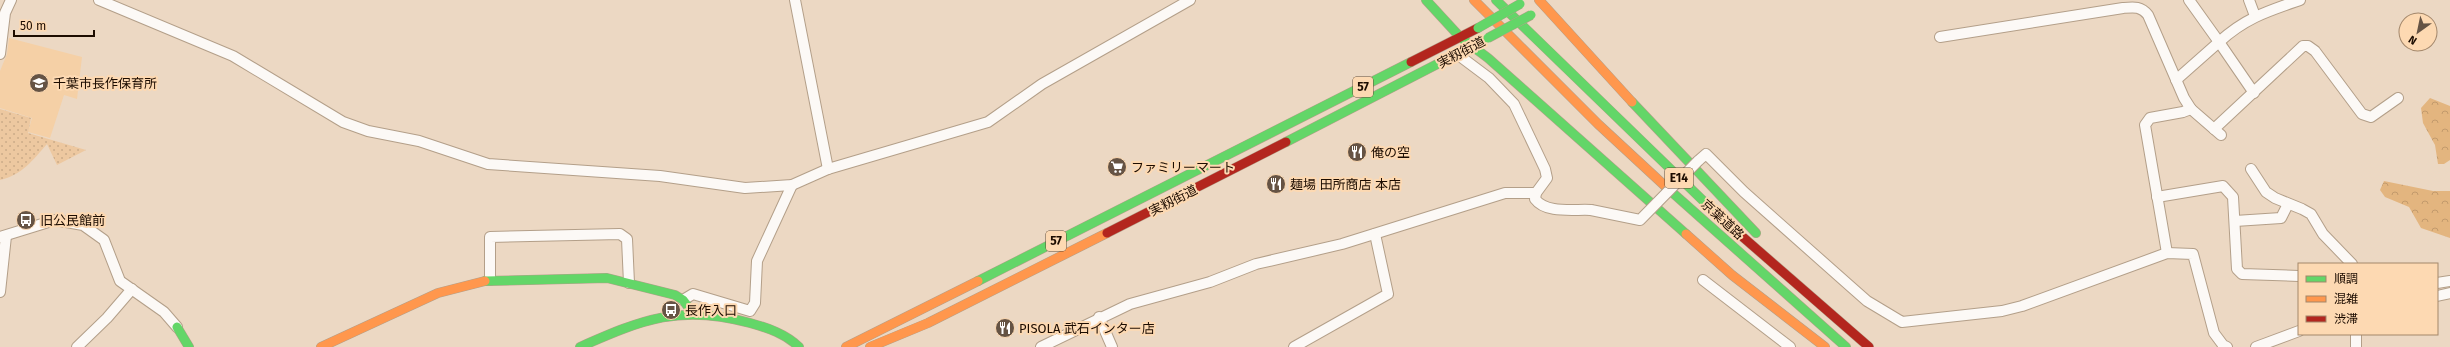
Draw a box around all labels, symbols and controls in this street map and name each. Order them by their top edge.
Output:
scale bar [14,12,94,38]
north arrow [2398,12,2438,52]
text: 50 m [20,19,46,33]
text: N [2406,33,2419,47]
street label: 実籾街道 [1435,34,1488,71]
school or university icon: 千葉市長作保育所 [28,72,50,94]
place label: 千葉市長作保育所 [53,76,157,91]
road number: 57 [1353,77,1373,97]
restaurant icon: 俺の空 [1346,141,1368,163]
place label: 俺の空 [1371,145,1410,160]
supermarket icon: ファミリーマート [1106,156,1128,178]
place label: ファミリーマート [1131,160,1235,175]
road number: E14 [1665,168,1693,188]
restaurant icon: 麺場 田所商店 本店 [1265,173,1287,195]
place label: 麺場 田所商店 本店 [1290,177,1401,192]
street label: 実籾街道 [1147,182,1200,219]
street label: 京葉道路 [1698,196,1747,242]
bus stop icon: 旧公民館前 [15,209,37,231]
place label: 旧公民館前 [40,213,105,228]
road number: 57 [1046,231,1066,251]
legend [2298,263,2438,335]
text: 順調 [2334,272,2358,286]
text: 混雑 [2334,292,2358,306]
bus stop icon: 長作入口 [660,299,682,321]
place label: 長作入口 [685,303,737,318]
text: 渋滞 [2334,312,2358,326]
restaurant icon: PISOLA 武石インター店 [994,317,1016,339]
place label: PISOLA 武石インター店 [1019,321,1155,336]

